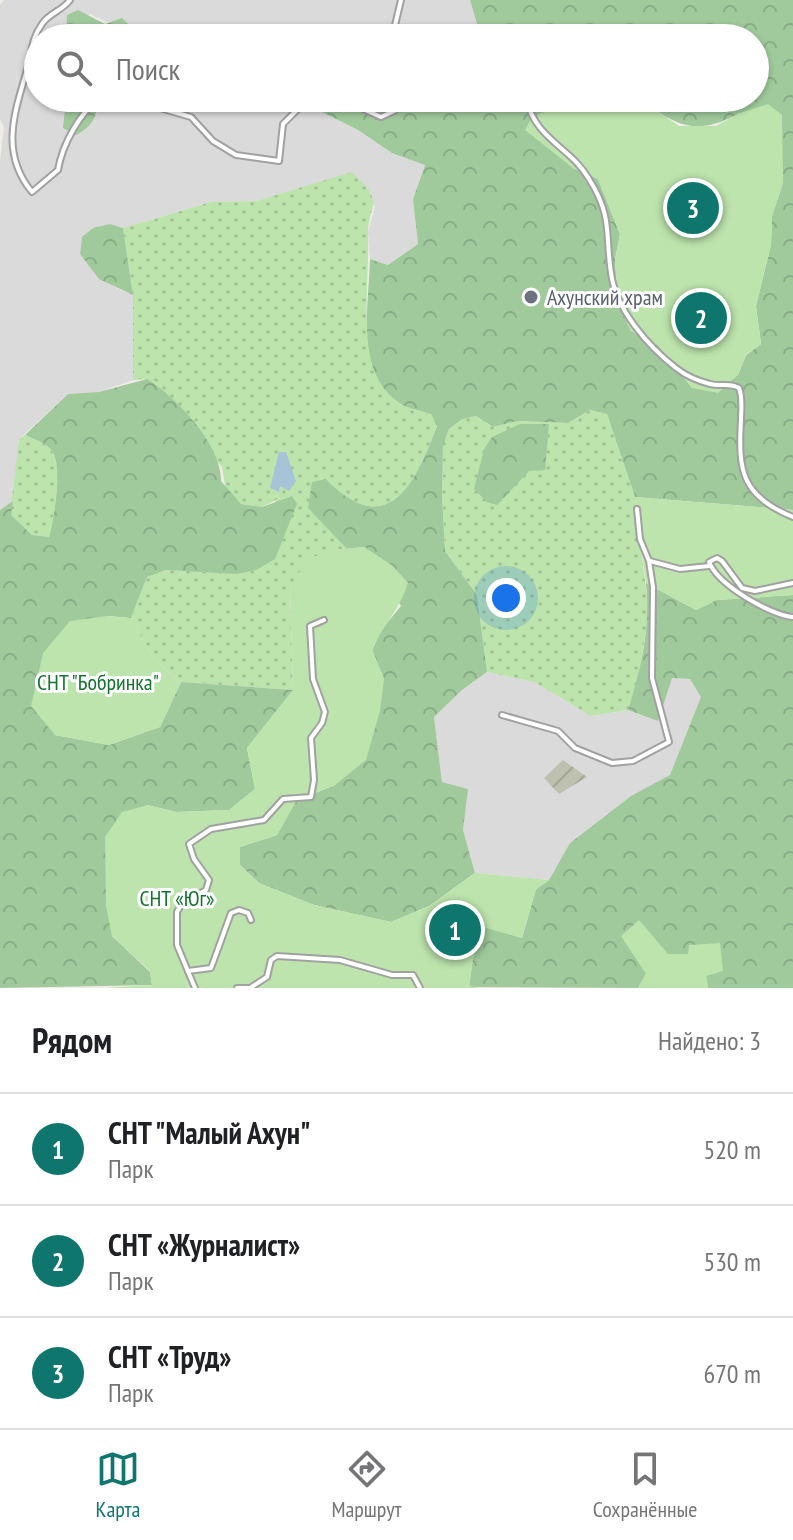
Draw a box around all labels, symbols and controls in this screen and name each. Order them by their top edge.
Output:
search box [24,24,769,112]
icon: search [52,46,96,90]
text: Поиск [116,49,180,88]
pin: 3 [667,178,719,238]
place label: Ахунский храм [547,283,663,311]
marker: Ахунский храм [522,288,540,306]
pin: 2 [675,288,727,348]
your location [486,578,526,618]
park label: СНТ "Бобринка" [37,668,159,696]
park label: СНТ «Юг» [140,884,214,912]
pin: 1 [429,900,481,960]
text: Рядом [32,1018,112,1062]
text: Найдено: 3 [658,1024,761,1057]
text: СНТ "Малый Ахун" [108,1113,311,1152]
text: 1 [52,1133,64,1166]
text: 520 m [703,1133,761,1166]
text: Парк [108,1152,153,1185]
text: СНТ «Журналист» [108,1225,300,1264]
text: 2 [52,1245,64,1278]
text: 530 m [703,1245,761,1278]
text: Парк [108,1264,153,1297]
text: СНТ «Труд» [108,1337,231,1376]
text: 3 [52,1357,64,1390]
text: 670 m [703,1357,761,1390]
text: Парк [108,1376,153,1409]
tab: Карта [96,1447,140,1523]
tab: Маршрут [331,1447,402,1523]
tab: Сохранённые [593,1447,697,1523]

